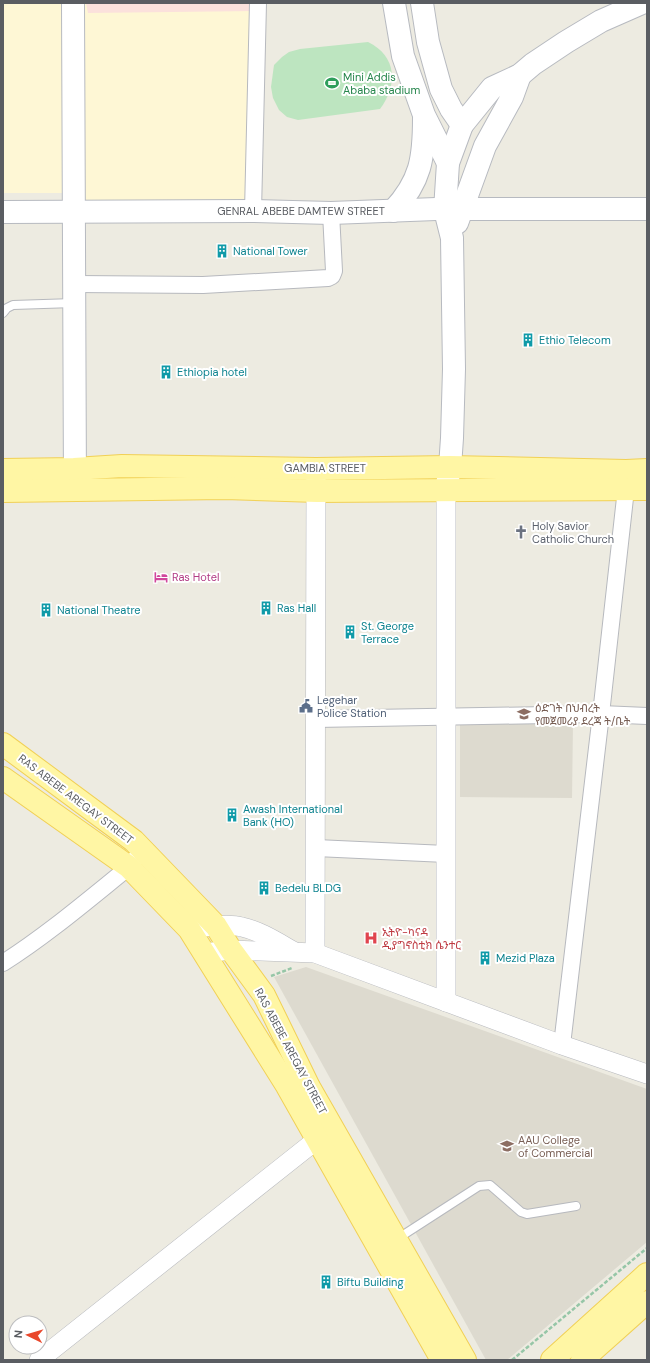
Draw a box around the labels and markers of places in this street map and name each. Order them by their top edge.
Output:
place label: Mini Addis Ababa stadium [343,70,420,97]
sports icon: Mini Addis Ababa stadium [324,75,340,91]
building icon: National Tower [214,243,230,259]
place label: National Tower [233,244,308,258]
building icon: Ethio Telecom [520,332,536,348]
place label: Ethio Telecom [539,333,611,347]
building icon: Ethiopia hotel [158,364,174,380]
place label: Ethiopia hotel [177,365,247,379]
place label: Holy Savior Catholic Church [532,519,614,546]
church icon: Holy Savior Catholic Church [513,524,529,540]
hotel icon: Ras Hotel [153,569,169,585]
place label: Ras Hotel [172,570,219,584]
building icon: Ras Hall [258,600,274,616]
place label: Ras Hall [277,601,316,615]
building icon: National Theatre [38,602,54,618]
place label: National Theatre [57,603,141,617]
place label: St. George Terrace [361,619,414,646]
building icon: St. George Terrace [342,624,358,640]
place label: Legehar Police Station [317,693,386,720]
public building icon: Legehar Police Station [298,698,314,714]
place label: ዕድገት በህብረት የመጀመሪያ ደረጃ ት/ቤት [535,701,631,728]
school or university icon: ዕድገት በህብረት የመጀመሪያ ደረጃ ት/ቤት [516,706,532,722]
place label: Awash International Bank (HO) [243,802,343,829]
building icon: Awash International Bank (HO) [224,807,240,823]
building icon: Bedelu BLDG [256,880,272,896]
place label: Bedelu BLDG [275,881,341,895]
place label: ኢትዮ-ካናዳ ዲያግኖስቲክ ሴንተር [382,925,461,952]
hospital icon: ኢትዮ-ካናዳ ዲያግኖስቲክ ሴንተር [363,930,379,946]
building icon: Mezid Plaza [477,950,493,966]
place label: Mezid Plaza [496,951,555,965]
place label: AAU College of Commercial [518,1133,593,1160]
school or university icon: AAU College of Commercial [499,1138,515,1154]
building icon: Biftu Building [318,1274,334,1290]
place label: Biftu Building [337,1275,404,1289]

